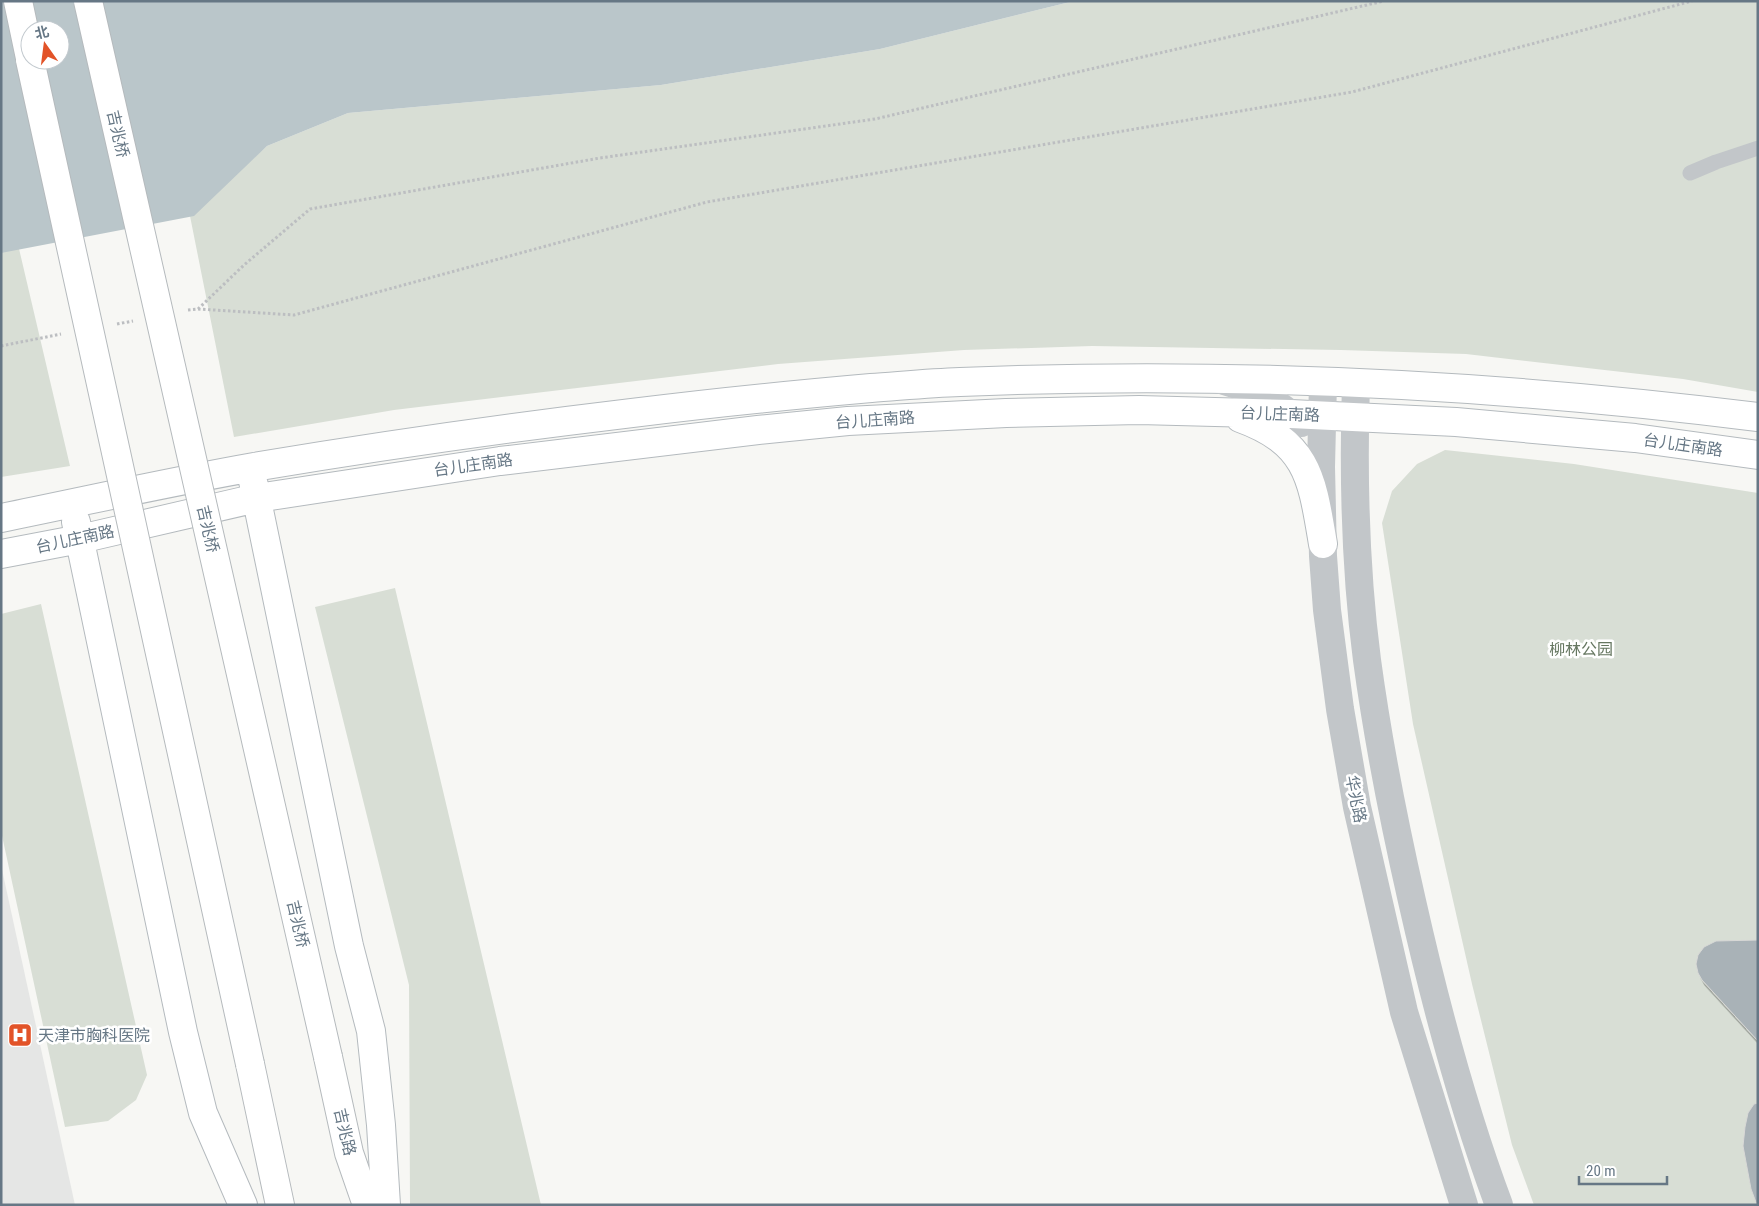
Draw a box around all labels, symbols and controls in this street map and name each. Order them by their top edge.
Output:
north arrow [20,20,70,70]
text: 北 [33,23,51,42]
street label: 吉兆桥 [103,108,133,160]
street label: 台儿庄南路 [1240,403,1320,425]
street label: 台儿庄南路 [834,408,916,432]
street label: 台儿庄南路 [1642,430,1724,460]
street label: 台儿庄南路 [432,450,514,480]
street label: 吉兆桥 [193,503,223,555]
street label: 台儿庄南路 [34,521,116,557]
park label: 柳林公园 [1549,640,1613,659]
street label: 华兆路 [1342,774,1370,824]
street label: 吉兆桥 [283,898,313,950]
hospital icon: 天津市胸科医院 [7,1022,33,1048]
place label: 天津市胸科医院 [38,1026,150,1045]
street label: 吉兆路 [330,1106,360,1158]
scale bar [1579,1154,1666,1186]
text: 20 m [1586,1162,1616,1180]

